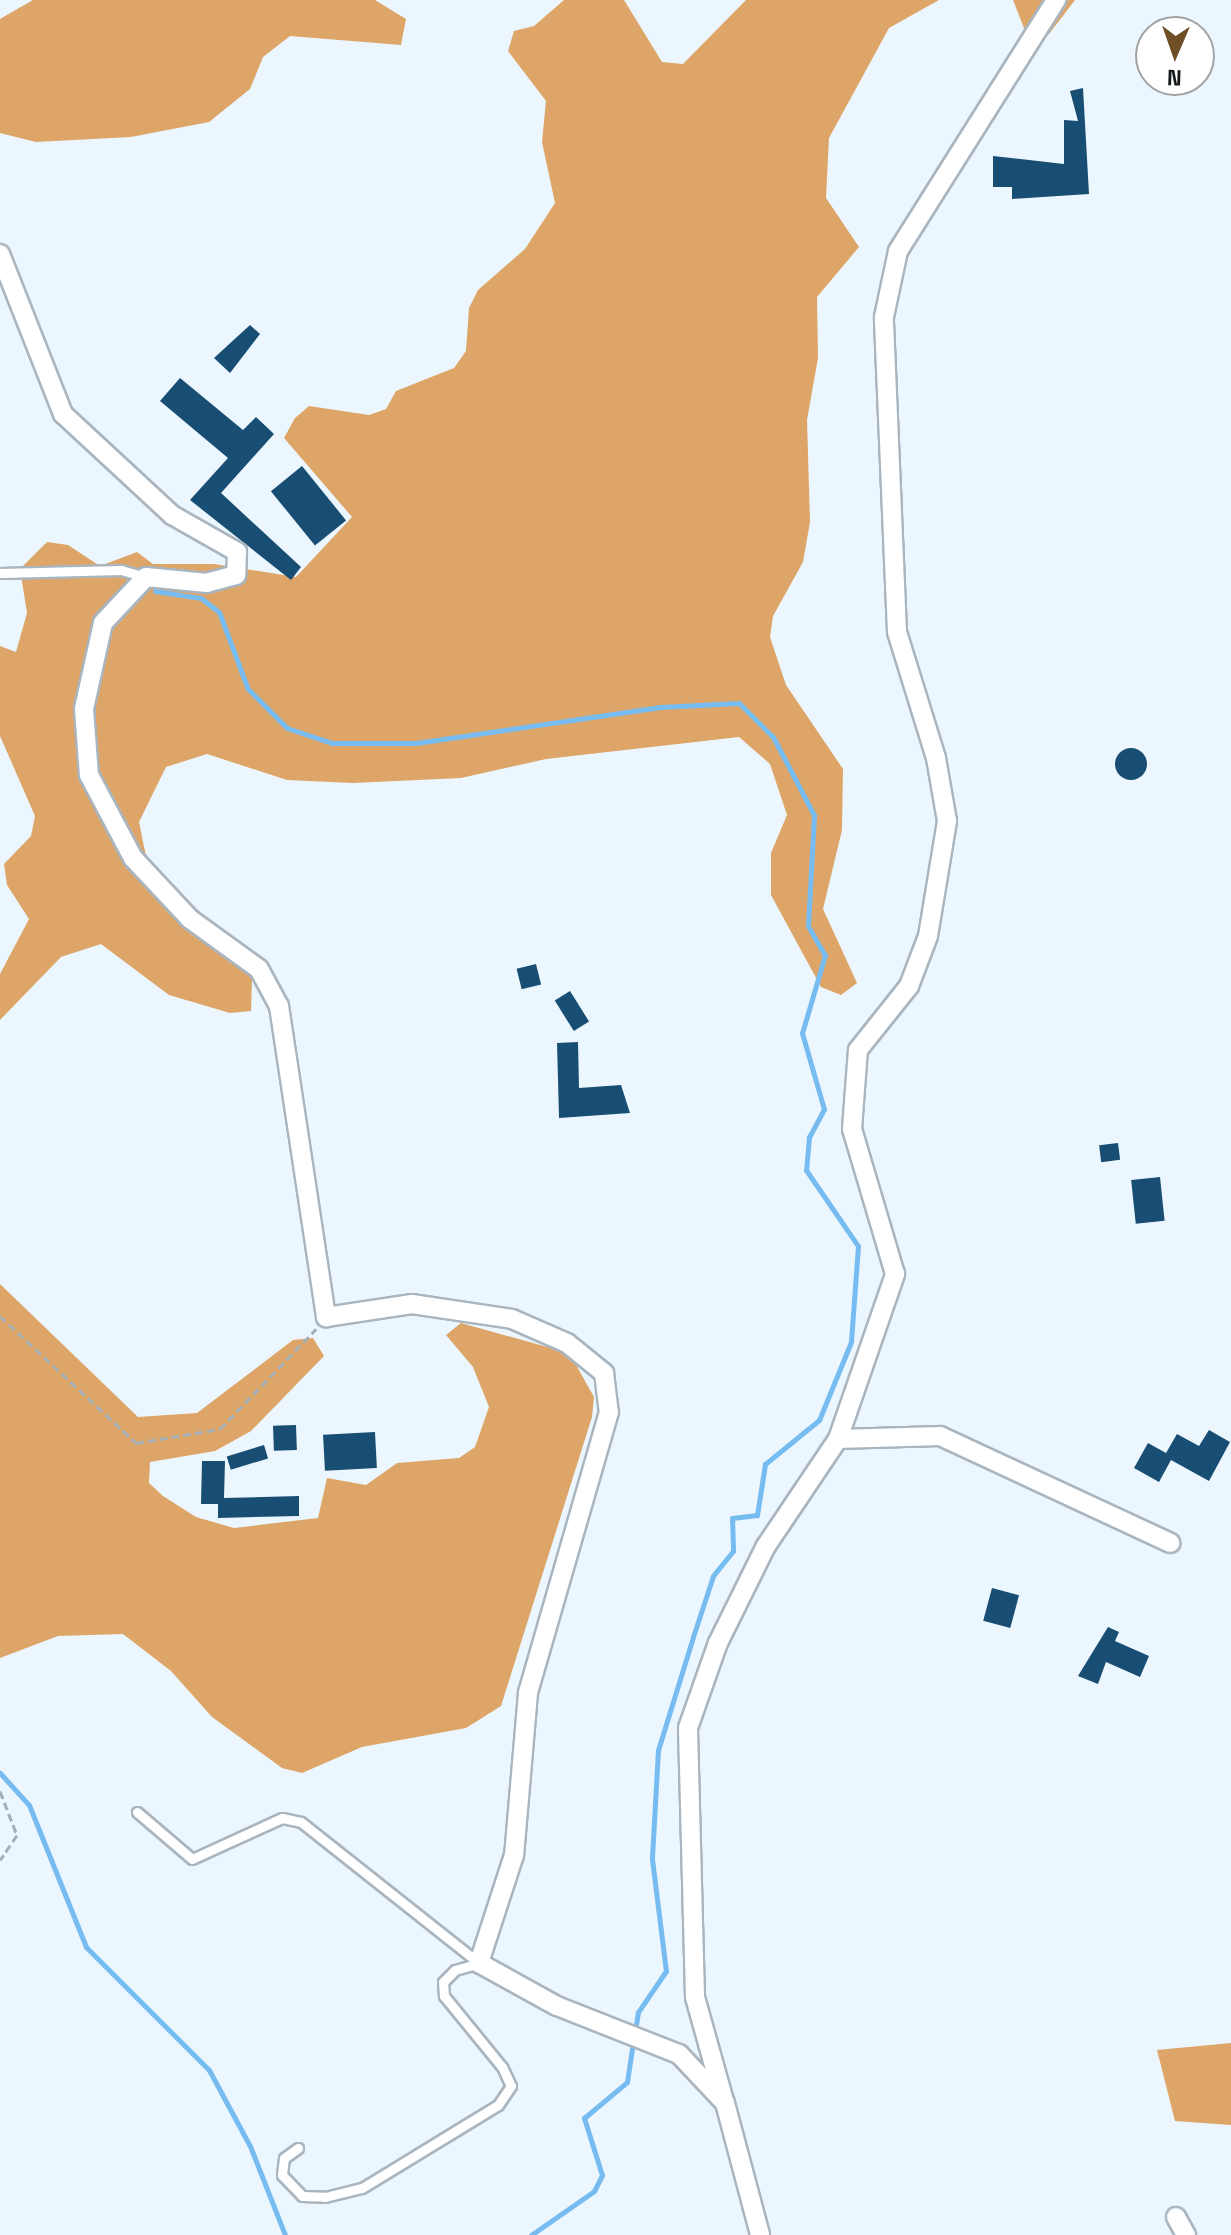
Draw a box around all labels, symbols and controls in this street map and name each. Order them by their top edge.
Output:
north arrow [1135,16,1215,96]
text: N [1166,64,1182,92]

